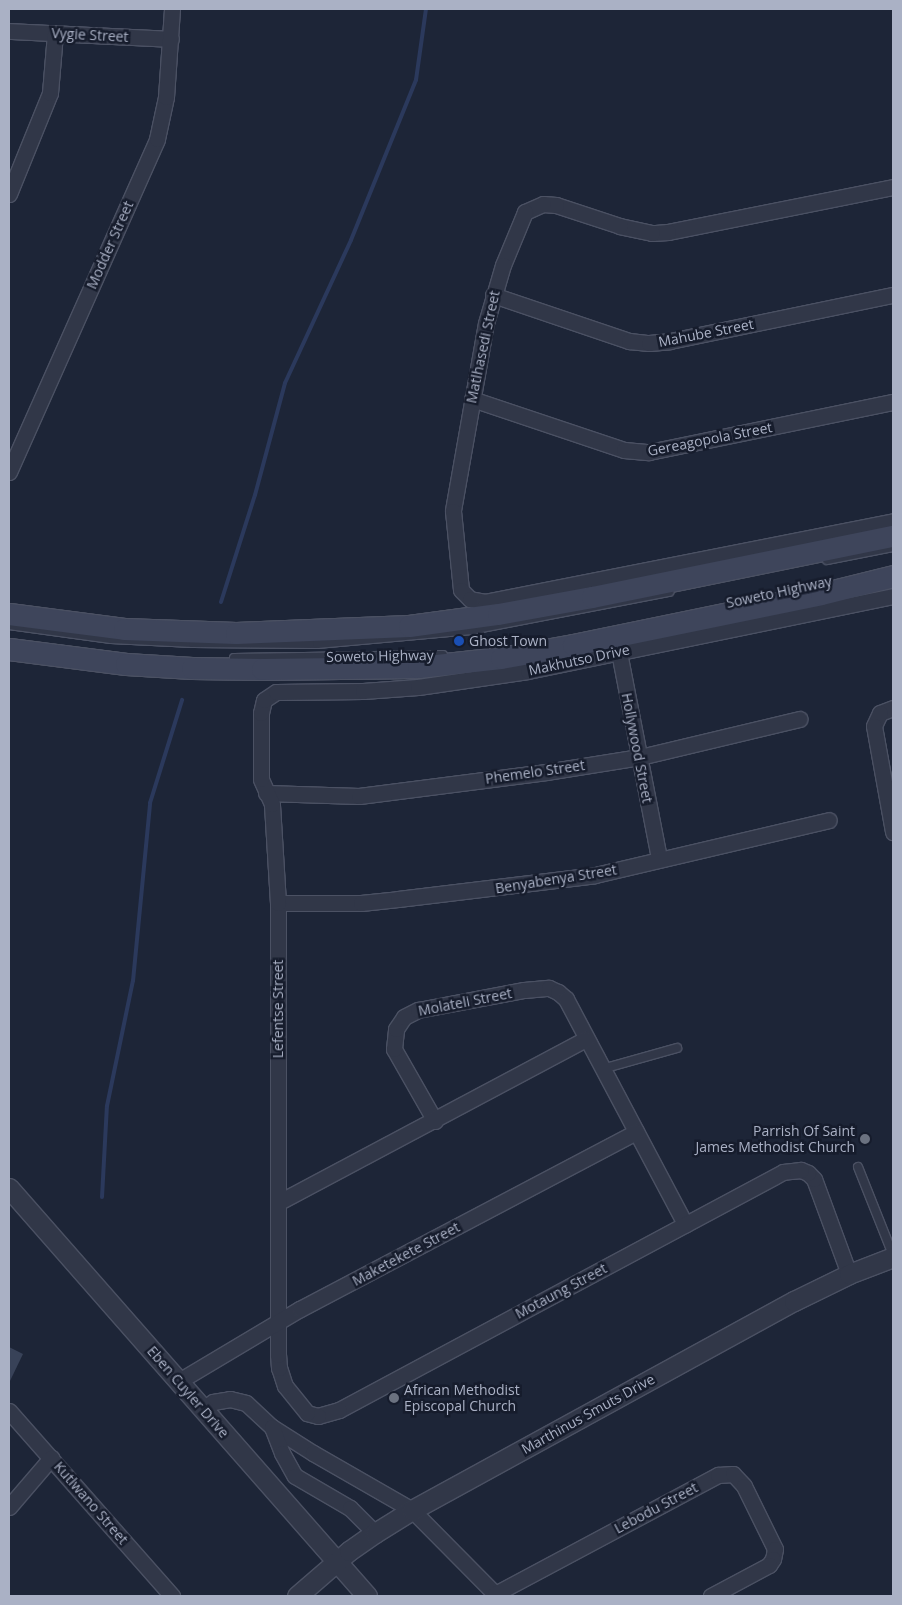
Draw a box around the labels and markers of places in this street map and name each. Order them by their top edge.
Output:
place label: Ghost Town [469,633,547,649]
marker: Ghost Town [453,635,465,647]
place label: Parrish Of Saint James Methodist Church [695,1123,855,1156]
marker: Parrish Of Saint James Methodist Church [859,1133,871,1145]
place label: African Methodist Episcopal Church [404,1382,520,1414]
marker: African Methodist Episcopal Church [388,1392,400,1404]

